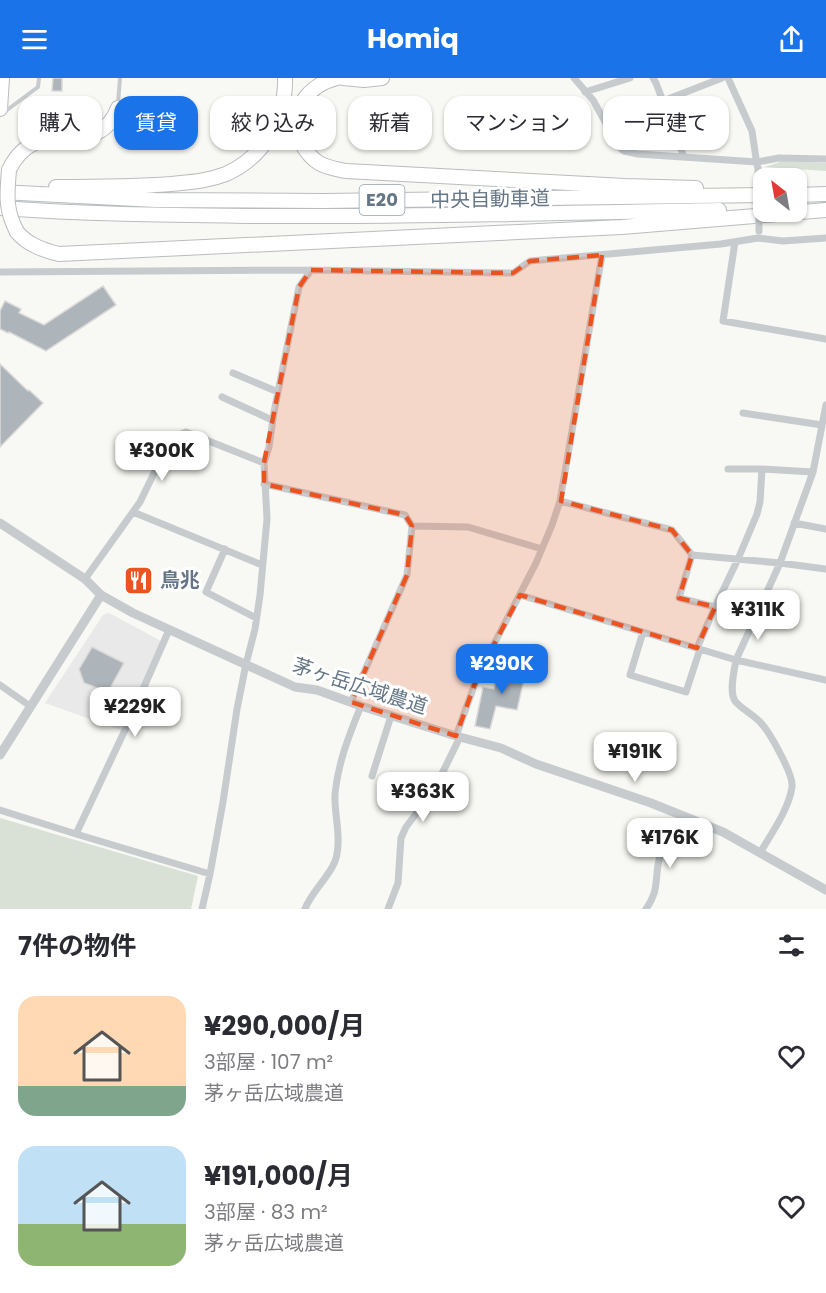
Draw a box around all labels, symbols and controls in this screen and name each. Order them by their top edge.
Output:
text: Homiq [367,20,459,57]
icon: menu [18,23,51,56]
icon: share [775,23,808,56]
chip: 購入 [18,96,102,150]
chip: 賃貸 [114,96,198,150]
chip: 絞り込み [210,96,336,150]
chip: 新着 [348,96,432,150]
chip: マンション [444,96,591,150]
chip: 一戸建て [603,96,729,150]
north arrow [753,168,807,222]
map controls [753,168,807,222]
street label: 中央自動車道 [430,184,550,214]
road number: E20 [360,185,404,215]
pin: ¥300K [120,431,204,482]
text: ¥300K [129,436,195,464]
restaurant icon: 鳥兆 [123,564,155,596]
place label: 鳥兆 [160,566,200,594]
pin: ¥311K [716,590,800,641]
text: ¥311K [731,595,785,623]
pin: ¥290K [460,644,544,695]
text: ¥290K [470,649,534,677]
street label: 茅ヶ岳広域農道 [289,651,431,721]
pin: ¥229K [93,687,177,738]
text: ¥229K [104,692,166,720]
pin: ¥191K [593,732,677,783]
text: ¥191K [608,737,662,765]
pin: ¥363K [381,772,465,823]
text: ¥363K [391,777,455,805]
pin: ¥176K [628,818,712,869]
text: ¥176K [641,823,699,851]
text: 7件の物件 [18,928,136,964]
icon: filters [775,929,808,962]
text: ¥290,000/月 [204,1008,365,1044]
icon: home [66,1020,138,1092]
icon: heart [775,1040,808,1073]
text: 3部屋 · 107 m² [204,1048,333,1076]
text: 茅ヶ岳広域農道 [204,1079,344,1107]
text: ¥191,000/月 [204,1158,353,1194]
icon: home [66,1170,138,1242]
icon: heart [775,1190,808,1223]
text: 3部屋 · 83 m² [204,1198,328,1226]
text: 茅ヶ岳広域農道 [204,1229,344,1257]

